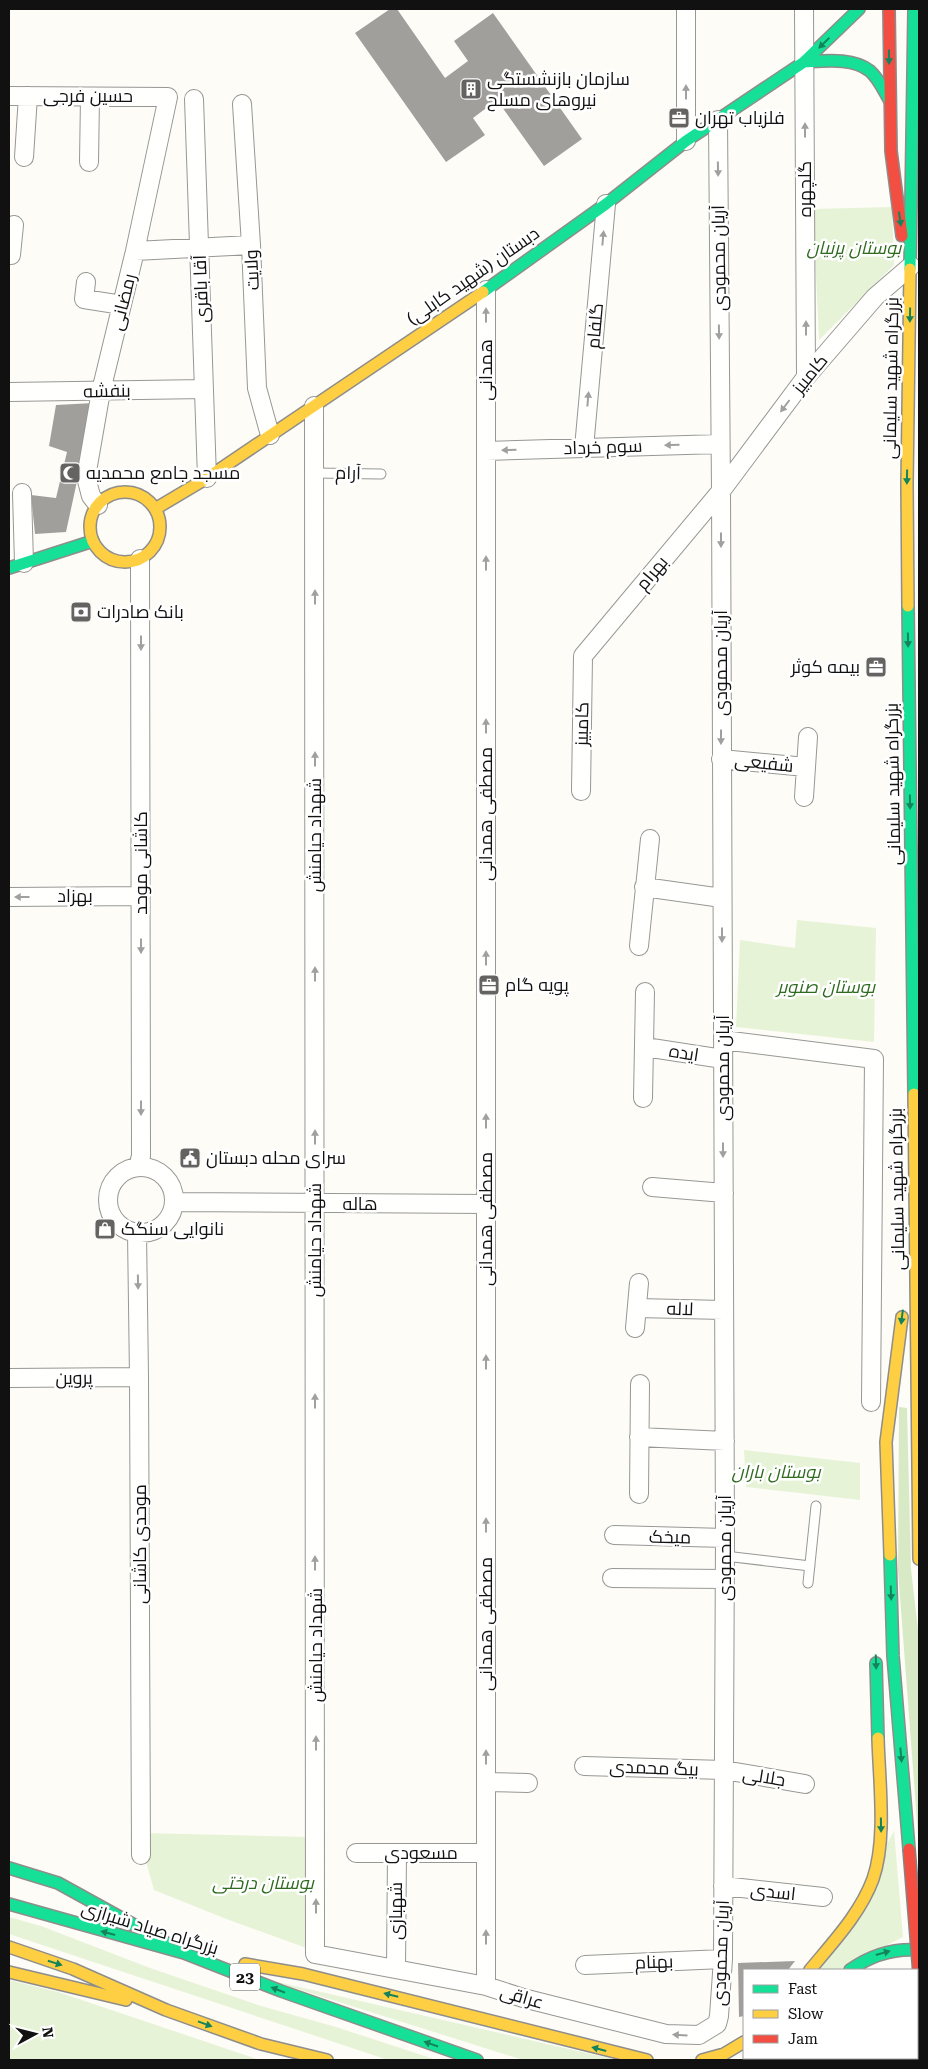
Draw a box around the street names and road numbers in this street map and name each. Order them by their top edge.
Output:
street label: حسین فرجی [43,85,133,107]
street label: گلچهره [794,161,817,217]
street label: آریان محمودی [707,205,731,311]
street label: دبستان (شهید کابلی) [402,222,544,330]
street label: ولایت [240,249,264,291]
street label: آقا باقری [189,254,213,323]
street label: رمضانی [105,271,141,333]
street label: بزرگراه شهید سلیمانی [879,297,903,459]
street label: گلفام [582,302,609,350]
street label: همدانی [475,339,497,401]
street label: کامبیز [787,350,832,399]
street label: بنفشه [83,380,131,401]
street label: سوم خرداد [563,435,643,460]
street label: آرام [335,462,361,485]
street label: بهرام [631,551,673,595]
street label: آریان محمودی [710,610,732,716]
street label: کامبیز [571,702,593,747]
street label: بزرگراه شهید سلیمانی [881,703,905,865]
street label: مصطفی همدانی [475,747,497,881]
street label: شفیعی [733,749,795,777]
street label: شهداد حیامنش [304,778,326,892]
street label: کاشانی موحد [130,811,152,915]
street label: بهزاد [57,885,93,907]
street label: آریان محمودی [712,1015,734,1121]
street label: ایده [668,1040,700,1065]
street label: بزرگراه شهید سلیمانی [885,1108,909,1270]
street label: مصطفی همدانی [475,1152,497,1286]
street label: شهداد حیامنش [304,1183,326,1297]
street label: هاله [343,1193,378,1214]
street label: لاله [666,1298,694,1319]
street label: پروین [55,1367,93,1390]
street label: موحدی کاشانی [129,1484,151,1604]
street label: آریان محمودی [714,1495,736,1601]
street label: میخک [649,1526,691,1547]
street label: مصطفی همدانی [475,1557,497,1691]
street label: شهداد حیامنش [305,1588,327,1702]
street label: بیگ محمدی [609,1755,699,1781]
street label: جلالی [741,1763,787,1791]
street label: مسعودی [384,1842,458,1864]
street label: اسدی [749,1879,797,1905]
street label: شهبازی [385,1882,407,1940]
street label: بزرگراه صیاد شیرازی [79,1897,221,1959]
street label: آریان محمودی [708,1899,734,2006]
street label: بهنام [634,1950,674,1975]
road number: 23 [230,1964,260,1990]
street label: عراقی [498,1980,546,2014]

